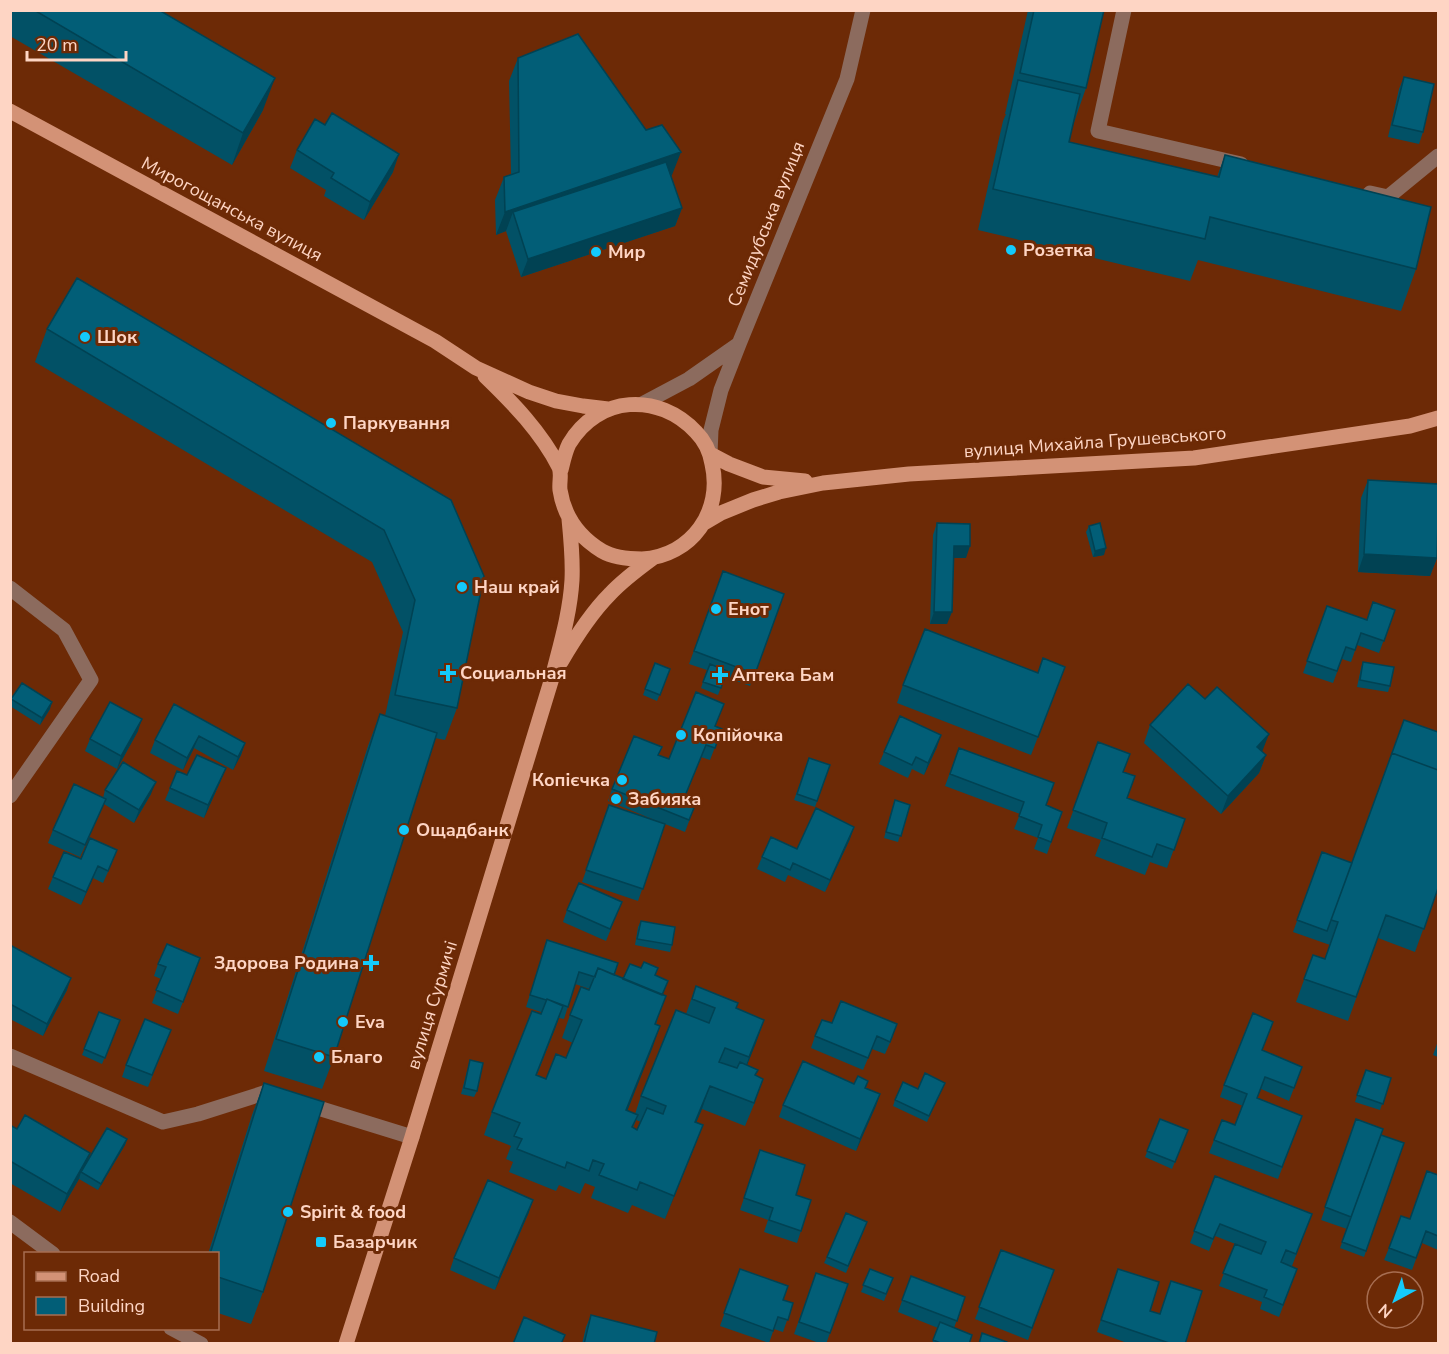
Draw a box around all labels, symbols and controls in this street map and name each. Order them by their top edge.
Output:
scale bar [27,24,126,62]
text: 20 m [36,33,78,57]
street label: Семидубська вулиця [722,138,810,310]
street label: Мирогощанська вулиця [137,151,327,267]
place label: Розетка [1023,238,1093,262]
place label: Мир [608,240,646,264]
marker: Розетка [1004,243,1018,257]
marker: Мир [589,245,603,259]
place label: Шок [97,325,138,349]
marker: Шок [78,330,92,344]
place label: Паркування [343,411,450,435]
marker: Паркування [324,416,338,430]
street label: вулиця Михайла Грушевського [963,421,1227,463]
place label: Наш край [474,575,560,599]
marker: Наш край [455,580,469,594]
place label: Енот [728,597,769,621]
marker: Енот [709,602,723,616]
place label: Социальная [460,661,567,685]
place label: Аптека Бам [732,663,834,687]
marker: Социальная [441,666,455,680]
marker: Аптека Бам [713,668,727,682]
place label: Копійочка [693,723,783,747]
marker: Копійочка [674,728,688,742]
place label: Копієчка [532,768,610,792]
marker: Копієчка [615,773,629,787]
place label: Забияка [628,787,701,811]
marker: Забияка [609,792,623,806]
place label: Ощадбанк [416,818,510,842]
marker: Ощадбанк [397,823,411,837]
street label: вулиця Сурмичі [401,938,463,1072]
place label: Здорова Родина [214,951,359,975]
marker: Здорова Родина [364,956,378,970]
place label: Eva [355,1010,385,1034]
marker: Eva [336,1015,350,1029]
place label: Благо [331,1045,383,1069]
marker: Благо [312,1050,326,1064]
place label: Spirit & food [300,1200,406,1224]
marker: Spirit & food [281,1205,295,1219]
place label: Базарчик [333,1230,418,1254]
marker: Базарчик [314,1235,328,1249]
legend [24,1252,219,1330]
text: Road [78,1264,120,1288]
north arrow [1365,1270,1425,1330]
text: Building [78,1294,145,1318]
text: N [1374,1298,1398,1323]

